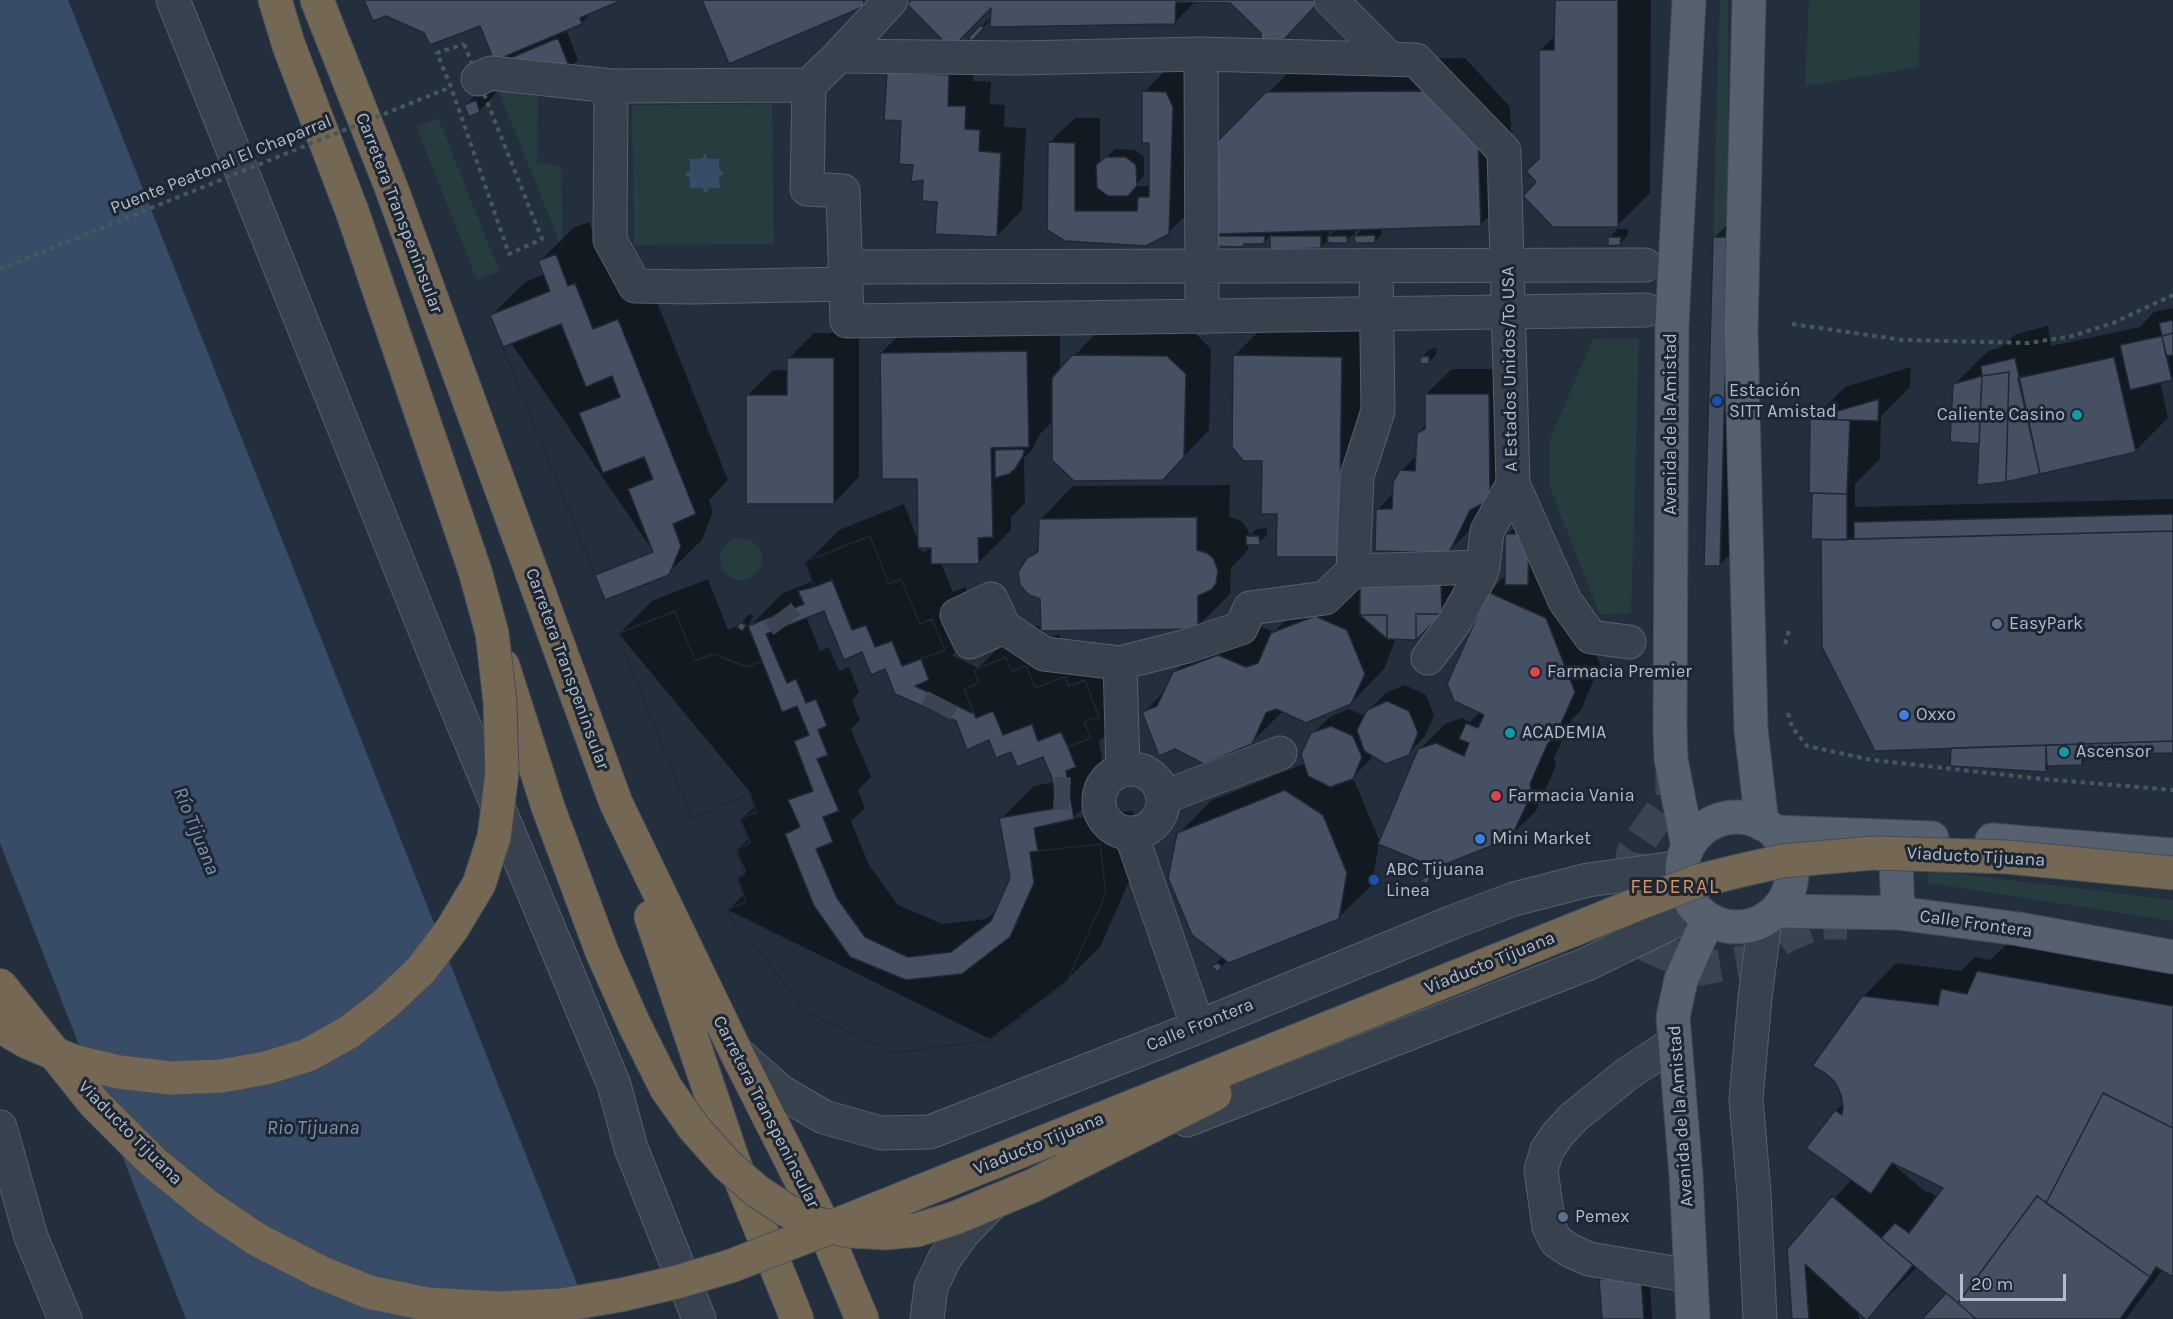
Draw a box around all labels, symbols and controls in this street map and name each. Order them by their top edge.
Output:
street label: Carretera Transpeninsular [351,110,447,316]
street label: Puente Peatonal El Chaparral [107,111,335,219]
street label: A Estados Unidos/To USA [1497,266,1523,472]
street label: Avenida de la Amistad [1660,333,1682,515]
place label: Estación SITT Amistad [1729,380,1837,422]
marker: Estación SITT Amistad [1710,394,1724,408]
place label: Caliente Casino [1937,404,2065,426]
marker: Caliente Casino [2070,408,2084,422]
street label: Carretera Transpeninsular [520,565,614,773]
place label: EasyPark [2009,613,2083,635]
marker: EasyPark [1990,617,2004,631]
place label: Farmacia Premier [1547,661,1692,683]
marker: Farmacia Premier [1528,665,1542,679]
place label: Oxxo [1916,704,1956,726]
marker: Oxxo [1897,708,1911,722]
place label: ACADEMIA [1522,722,1606,744]
marker: ACADEMIA [1503,726,1517,740]
place label: Ascensor [2076,741,2151,763]
marker: Ascensor [2057,745,2071,759]
water label: Río Tijuana [168,784,224,878]
place label: Farmacia Vania [1508,785,1635,807]
marker: Farmacia Vania [1489,789,1503,803]
place label: Mini Market [1492,828,1591,850]
marker: Mini Market [1473,832,1487,846]
street label: Viaducto Tijuana [1906,843,2046,871]
place label: ABC Tijuana Linea [1386,859,1484,902]
marker: ABC Tijuana Linea [1367,873,1381,887]
district label: FEDERAL [1630,875,1720,899]
street label: Calle Frontera [1918,905,2034,943]
street label: Viaducto Tijuana [1422,927,1558,999]
street label: Calle Frontera [1143,994,1257,1056]
street label: Carretera Transpeninsular [708,1012,824,1212]
street label: Avenida de la Amistad [1664,1024,1698,1208]
street label: Viaducto Tijuana [73,1076,187,1190]
street label: Viaducto Tijuana [971,1108,1107,1180]
water label: Rio Tijuana [267,1116,359,1140]
place label: Pemex [1575,1206,1629,1228]
marker: Pemex [1556,1210,1570,1224]
scale bar [1963,1262,2070,1300]
text: 20 m [1971,1273,2013,1295]

